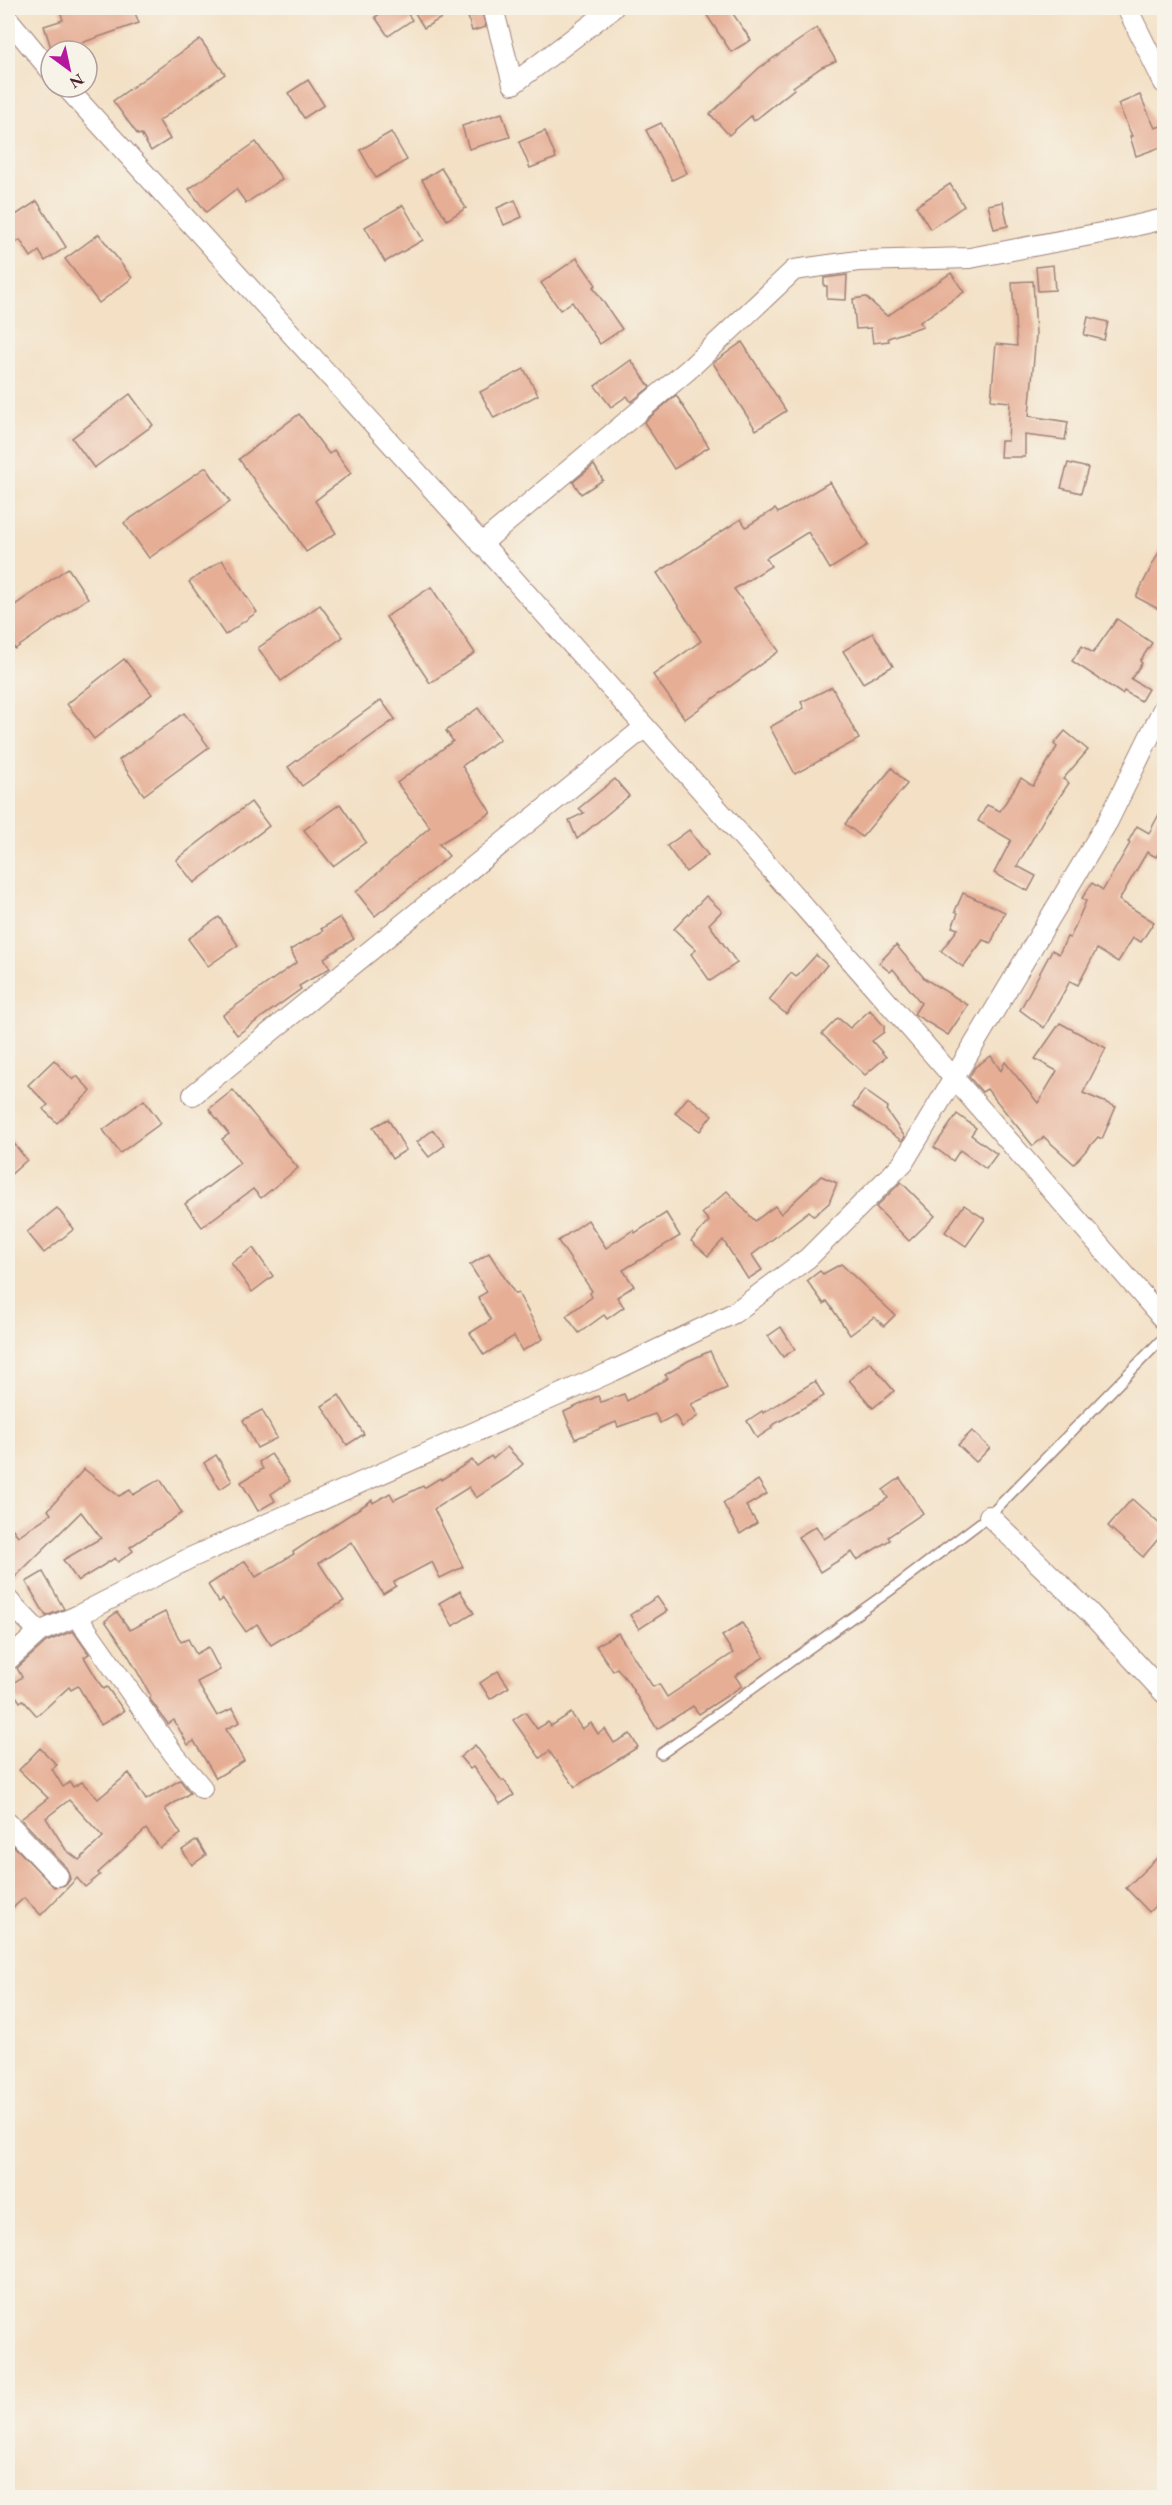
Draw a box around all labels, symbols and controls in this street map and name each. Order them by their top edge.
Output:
north arrow [39,39,99,99]
text: N [66,69,88,94]

